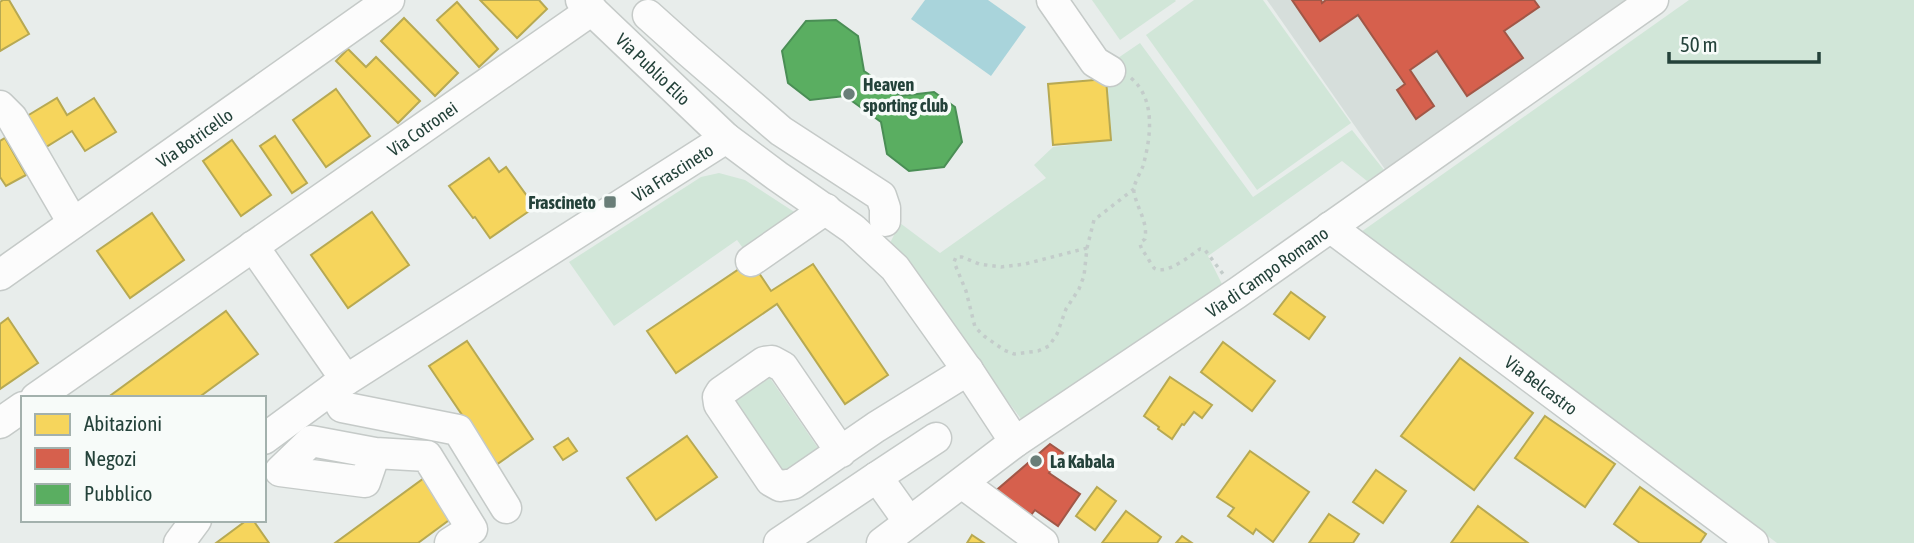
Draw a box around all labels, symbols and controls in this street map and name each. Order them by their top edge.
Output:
scale bar [1669,21,1820,65]
street label: Via Publio Elio [612,29,695,109]
text: 50 m [1680,32,1718,56]
place label: Heaven sporting club [863,74,948,116]
marker: Heaven sporting club [841,86,857,102]
street label: Via Cotronei [383,97,461,160]
street label: Via Botricello [152,104,236,172]
street label: Via Frascineto [628,139,717,206]
place label: Frascineto [528,192,596,213]
marker: Frascineto [602,194,618,210]
street label: Via di Campo Romano [1202,222,1332,321]
street label: Via Belcastro [1501,351,1582,419]
legend [21,396,266,522]
text: Abitazioni [84,411,162,435]
text: Negozi [84,446,137,470]
place label: La Kabala [1050,451,1115,472]
marker: La Kabala [1028,453,1044,469]
text: Pubblico [84,481,152,505]

